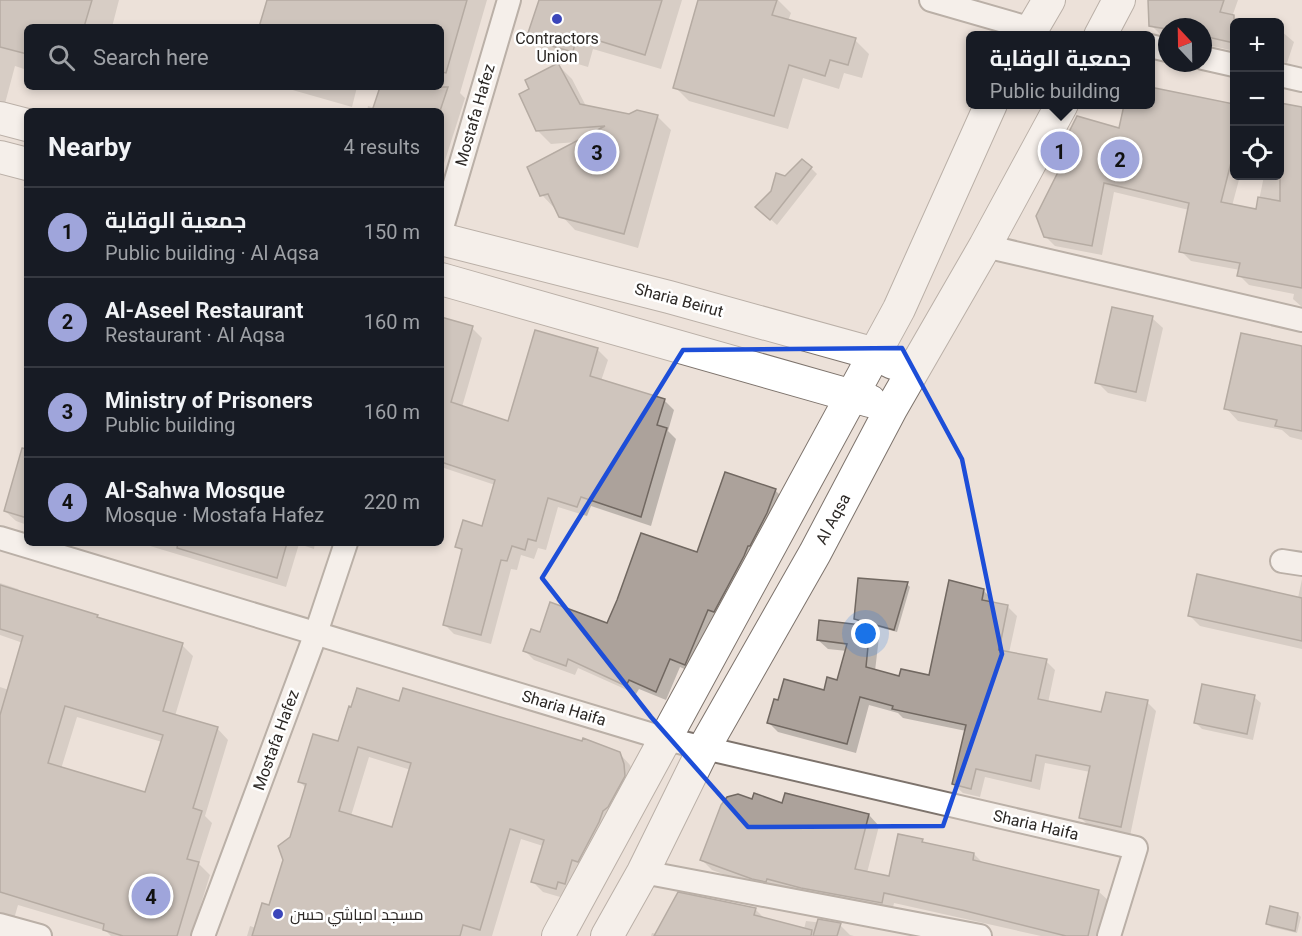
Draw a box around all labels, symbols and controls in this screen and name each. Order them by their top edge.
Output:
marker: Contractors Union [550,12,564,26]
north arrow [1158,18,1212,72]
map controls [1230,18,1284,180]
button: + [1230,18,1284,72]
search box [24,24,444,90]
place label: Contractors Union [515,29,599,66]
popup [966,31,1155,109]
icon: search [45,41,78,74]
text: Search here [93,45,209,70]
text: جمعية الوقاية [990,46,1131,71]
street label: Mostafa Hafez [451,62,499,168]
button: − [1230,72,1284,126]
text: Public building [990,79,1120,103]
button: locate [1230,126,1284,180]
pin: 1 [1040,128,1080,174]
pin: 3 [578,130,616,174]
text: Nearby [48,132,131,162]
text: 4 results [344,135,420,159]
pin: 2 [1100,136,1140,182]
text: جمعية الوقاية [105,208,246,233]
text: 1 [62,220,73,244]
text: 150 m [364,220,420,244]
text: Public building · Al Aqsa [105,241,319,265]
street label: Sharia Beirut [633,279,725,321]
text: Al-Aseel Restaurant [105,298,303,323]
text: 2 [62,310,73,334]
text: 160 m [364,310,420,334]
text: Restaurant · Al Aqsa [105,323,285,347]
text: Ministry of Prisoners [105,388,313,413]
text: 3 [62,400,73,424]
text: 160 m [364,400,420,424]
text: Public building [105,413,235,437]
text: Al-Sahwa Mosque [105,478,285,503]
text: 4 [62,490,73,514]
text: 220 m [364,490,420,514]
street label: Al Aqsa [812,490,854,548]
text: Mosque · Mostafa Hafez [105,503,324,527]
your location [851,619,880,648]
street label: Sharia Haifa [519,686,609,730]
street label: Mostafa Hafez [249,687,303,793]
street label: Sharia Haifa [991,806,1081,844]
pin: 4 [132,874,170,918]
place label: مسجد امباشي حسن [290,905,424,927]
marker: مسجد امباشي حسن [271,907,285,921]

